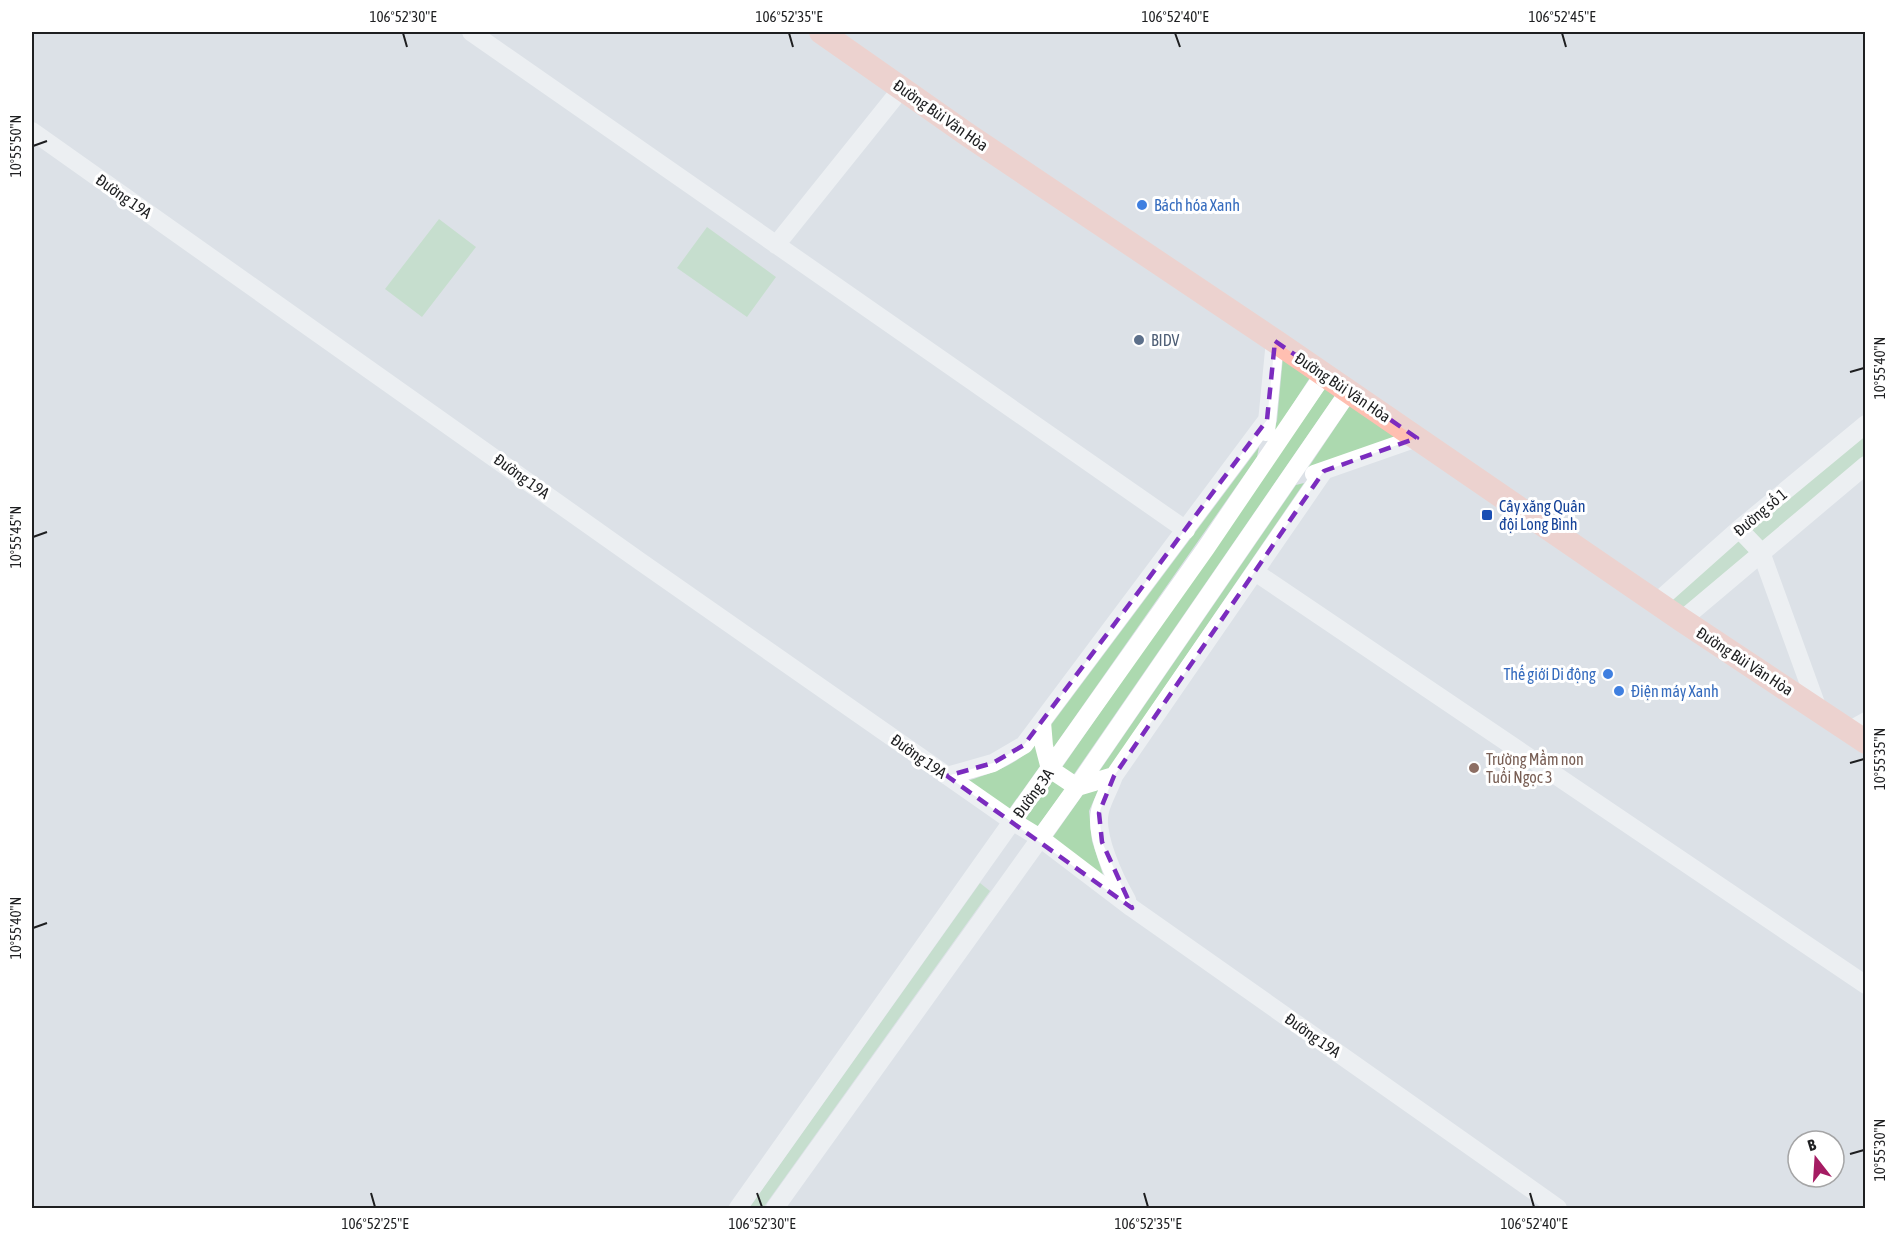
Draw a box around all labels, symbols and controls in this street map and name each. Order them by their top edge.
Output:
text: 106°52'30"E [369,8,437,25]
text: 106°52'35"E [755,8,823,25]
text: 106°52'40"E [1141,8,1209,25]
text: 106°52'45"E [1528,8,1596,25]
street label: Đường Bùi Văn Hòa [890,76,992,155]
text: 10°55'50"N [7,115,24,177]
street label: Đường 19A [92,170,155,223]
place label: Bách hóa Xanh [1154,196,1240,214]
marker: Bách hóa Xanh [1135,198,1149,212]
place label: BIDV [1151,331,1179,349]
marker: BIDV [1132,333,1146,347]
text: 10°55'40"N [1871,337,1888,399]
street label: Đường Bùi Văn Hòa [1291,348,1394,426]
street label: Đường 19A [490,450,553,503]
street label: Đường số 1 [1729,484,1791,540]
place label: Cây xăng Quân đội Long Bình [1499,497,1585,534]
text: 10°55'45"N [7,506,24,568]
marker: Cây xăng Quân đội Long Bình [1480,508,1494,522]
street label: Đường Bùi Văn Hòa [1693,623,1797,700]
place label: Thế giới Di động [1503,664,1596,684]
marker: Thế giới Di động [1601,667,1615,681]
place label: Điện máy Xanh [1631,682,1719,701]
marker: Điện máy Xanh [1612,684,1626,698]
text: 10°55'35"N [1871,728,1888,790]
street label: Đường 19A [887,730,950,783]
place label: Trường Mầm non Tuổi Ngọc 3 [1486,749,1584,787]
marker: Trường Mầm non Tuổi Ngọc 3 [1467,761,1481,775]
street label: Đường 3A [1009,765,1058,822]
text: 10°55'40"N [7,897,24,959]
street label: Đường 19A [1281,1009,1344,1062]
text: 10°55'30"N [1871,1119,1888,1181]
north arrow [1786,1129,1846,1189]
text: B [1805,1135,1818,1154]
text: 106°52'25"E [341,1215,409,1232]
text: 106°52'30"E [728,1215,796,1232]
text: 106°52'35"E [1114,1215,1182,1232]
text: 106°52'40"E [1500,1215,1568,1232]

